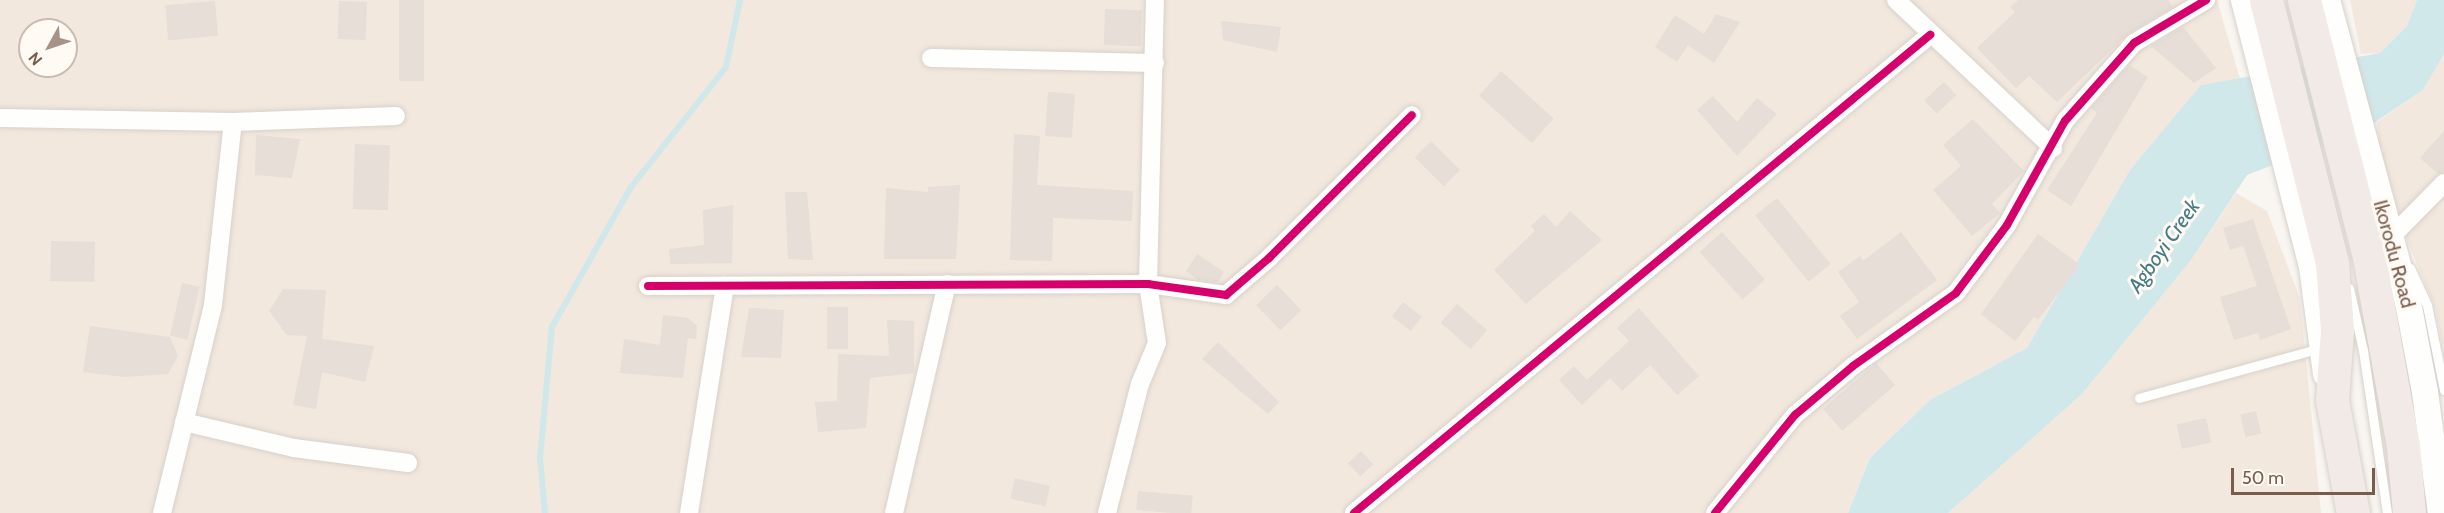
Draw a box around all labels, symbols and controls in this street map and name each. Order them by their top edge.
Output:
north arrow [18,18,78,78]
text: N [24,48,46,69]
water label: Agboyi Creek [2123,195,2205,297]
street label: Ikorodu Road [2368,197,2420,311]
scale bar [2234,456,2378,494]
text: 50 m [2242,467,2284,489]

